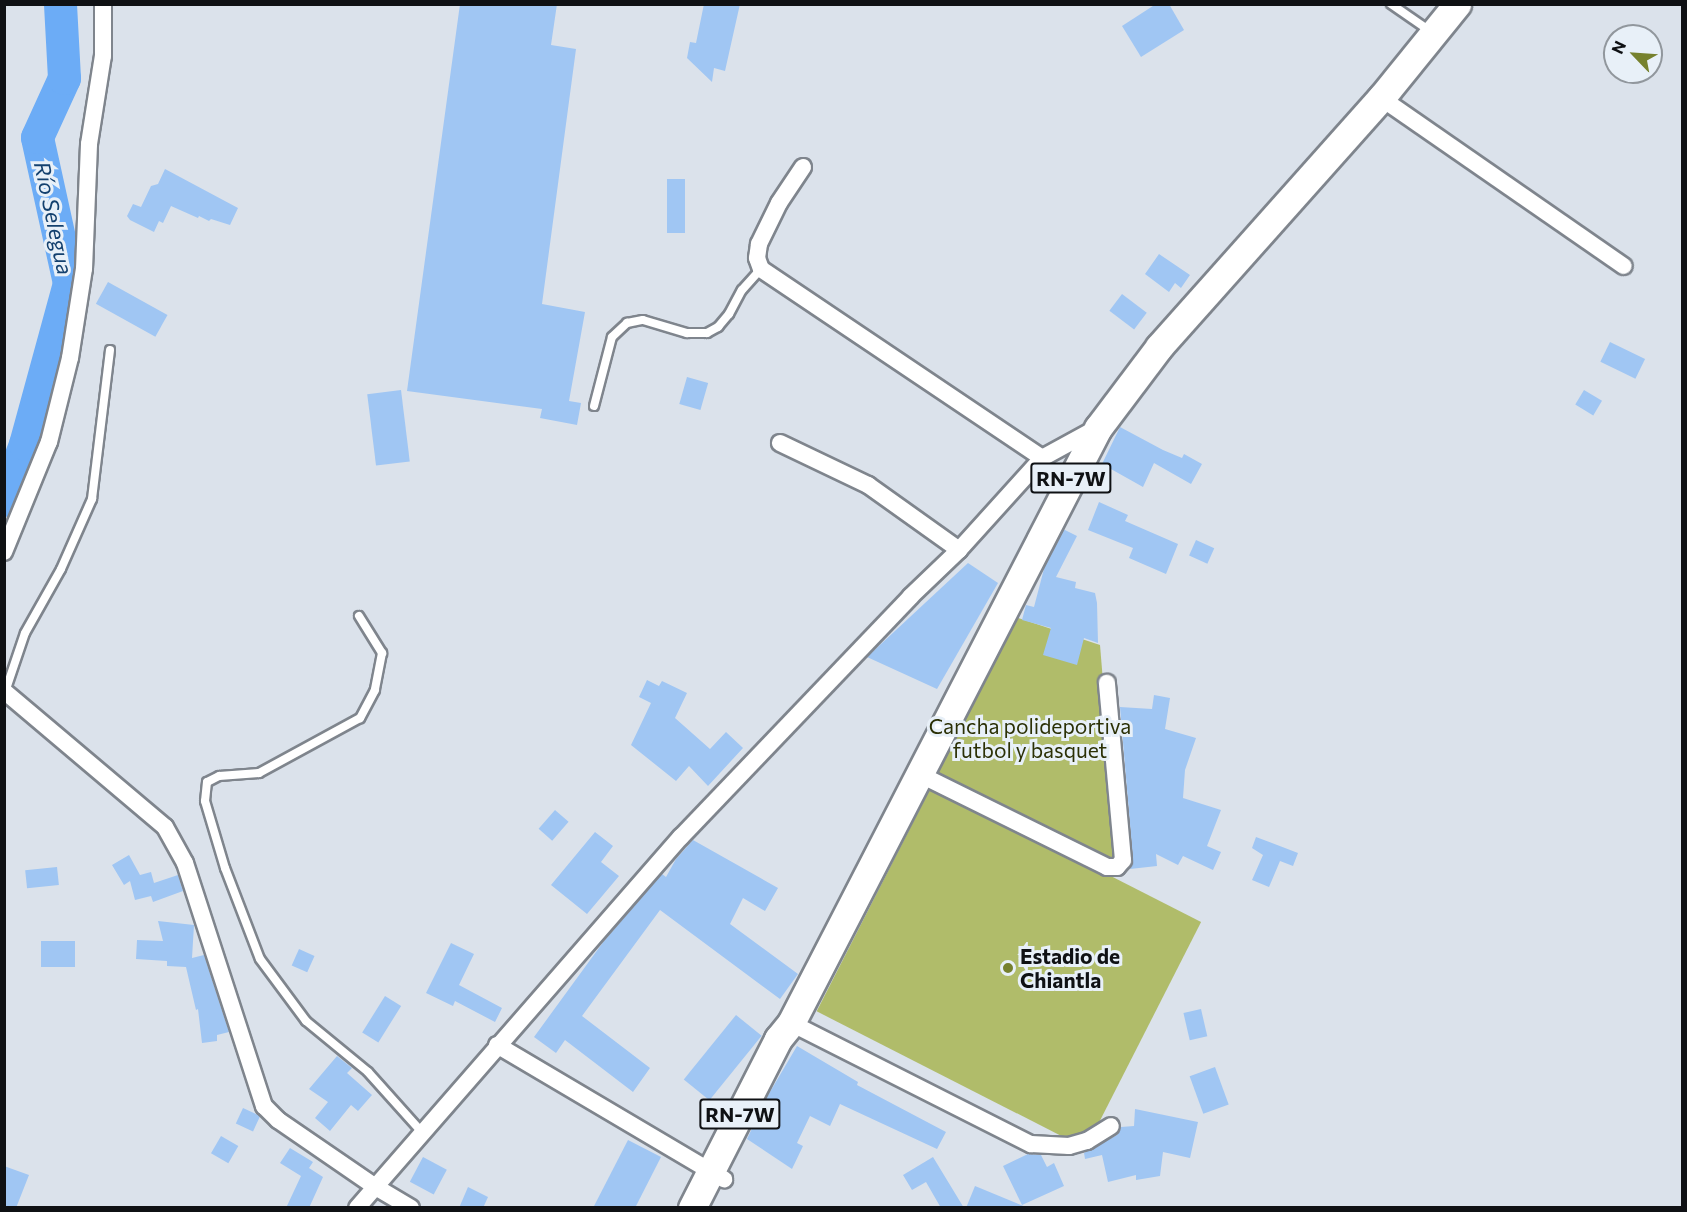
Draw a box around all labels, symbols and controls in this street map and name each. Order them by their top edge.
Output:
north arrow [1603,24,1663,84]
text: N [1607,38,1629,56]
water label: Río Selegua [29,159,79,277]
road number: RN-7W [1029,461,1113,495]
park label: Cancha polideportiva futbol y basquet [929,713,1131,763]
place label: Estadio de Chiantla [1020,943,1120,993]
marker: Estadio de Chiantla [1001,961,1015,975]
road number: RN-7W [698,1097,782,1131]

